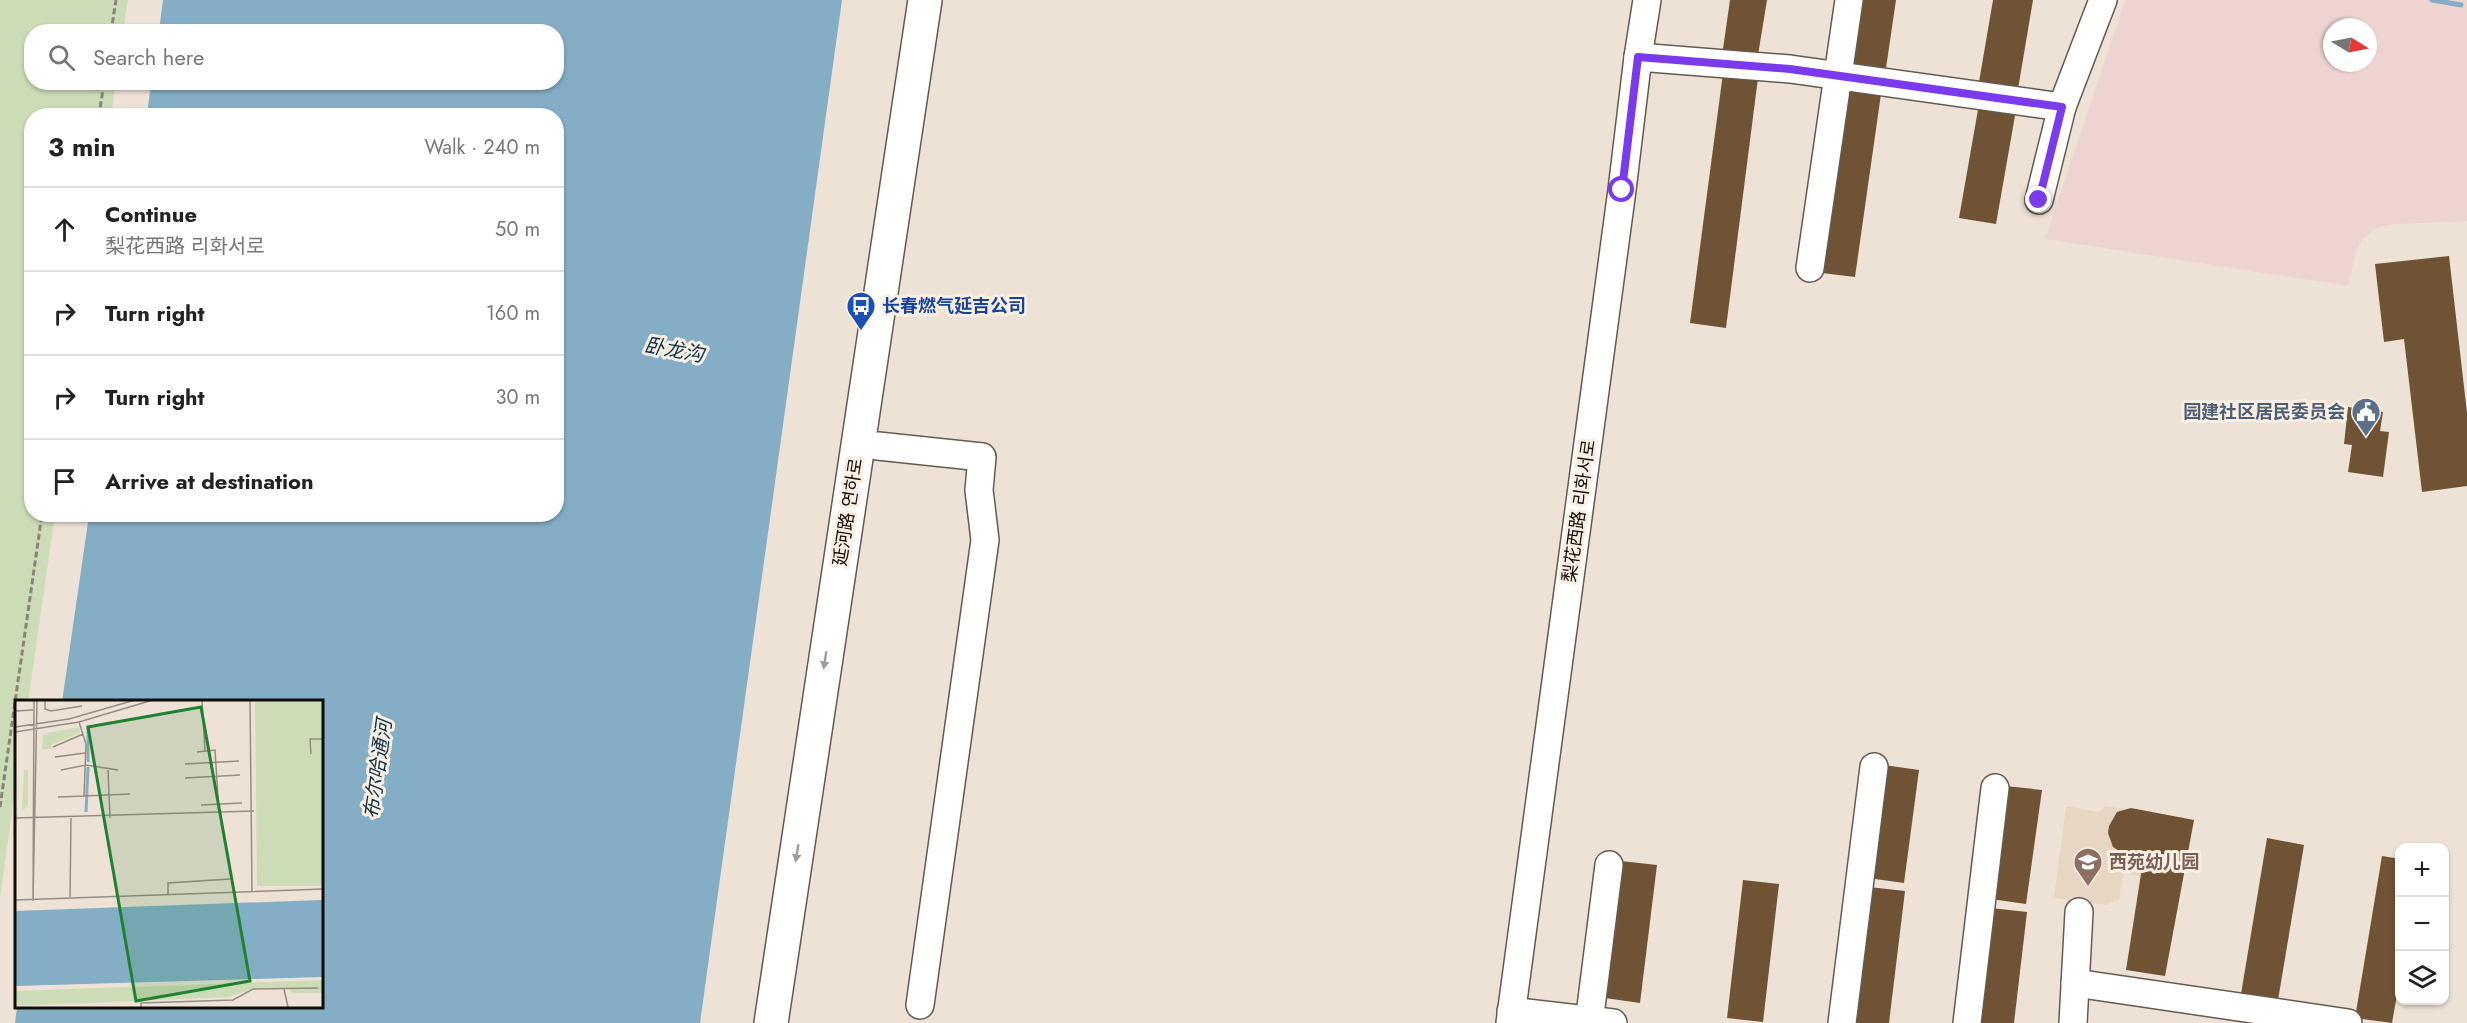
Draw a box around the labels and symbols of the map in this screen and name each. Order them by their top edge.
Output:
north arrow [2323,18,2377,72]
route start [1608,176,1634,202]
route end [2025,186,2051,212]
bus stop icon: 长春燃气延吉公司 [845,290,877,332]
place label: 长春燃气延吉公司 [882,293,1026,319]
water label: 卧龙沟 [642,331,708,370]
public building icon: 园建社区居民委员会 [2350,396,2382,438]
place label: 园建社区居民委员会 [2183,399,2345,425]
street label: 梨花西路 리화서로 [1556,438,1602,584]
street label: 延河路 연하로 [827,456,869,568]
one-way arrow [821,651,830,670]
inset map [15,700,322,1008]
water label: 布尔哈通河 [357,714,400,821]
one-way arrow [792,844,801,863]
school or university icon: 西苑幼儿园 [2072,846,2104,888]
place label: 西苑幼儿园 [2109,849,2199,875]

